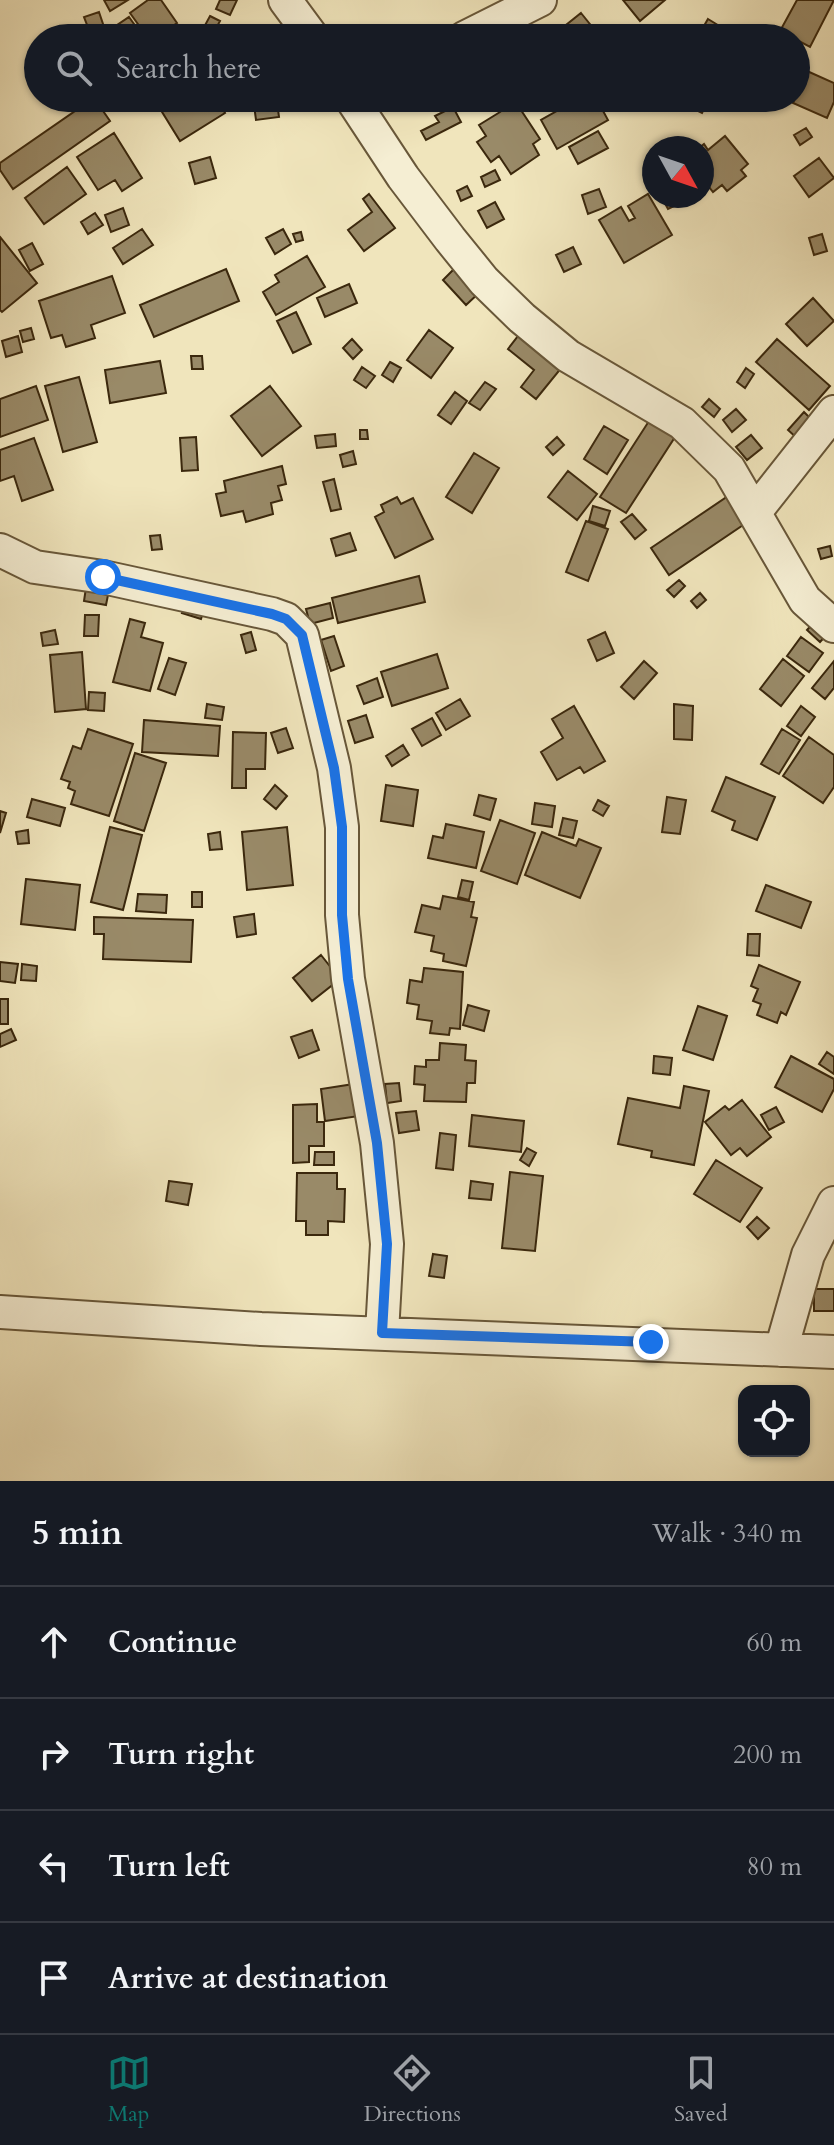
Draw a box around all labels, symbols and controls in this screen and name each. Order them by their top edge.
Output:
search box [24,24,810,112]
icon: search [52,46,96,90]
text: Search here [116,48,261,89]
north arrow [642,136,714,208]
route start [85,559,121,595]
route end [633,1324,669,1360]
map controls [738,1385,810,1457]
button: locate [738,1385,810,1457]
text: 5 min [32,1510,123,1556]
text: Walk · 340 m [652,1516,802,1551]
icon: ahead [32,1620,76,1664]
text: Continue [108,1622,237,1663]
text: 60 m [746,1625,802,1660]
icon: right [32,1732,76,1776]
text: Turn right [108,1734,254,1775]
text: 200 m [733,1737,802,1772]
icon: left [32,1844,76,1888]
text: Turn left [108,1846,230,1887]
text: 80 m [746,1849,802,1884]
icon: arrive [32,1956,76,2000]
text: Arrive at destination [108,1958,388,1999]
tab: Map [107,2051,151,2129]
tab: Directions [364,2051,461,2129]
tab: Saved [674,2051,727,2129]

